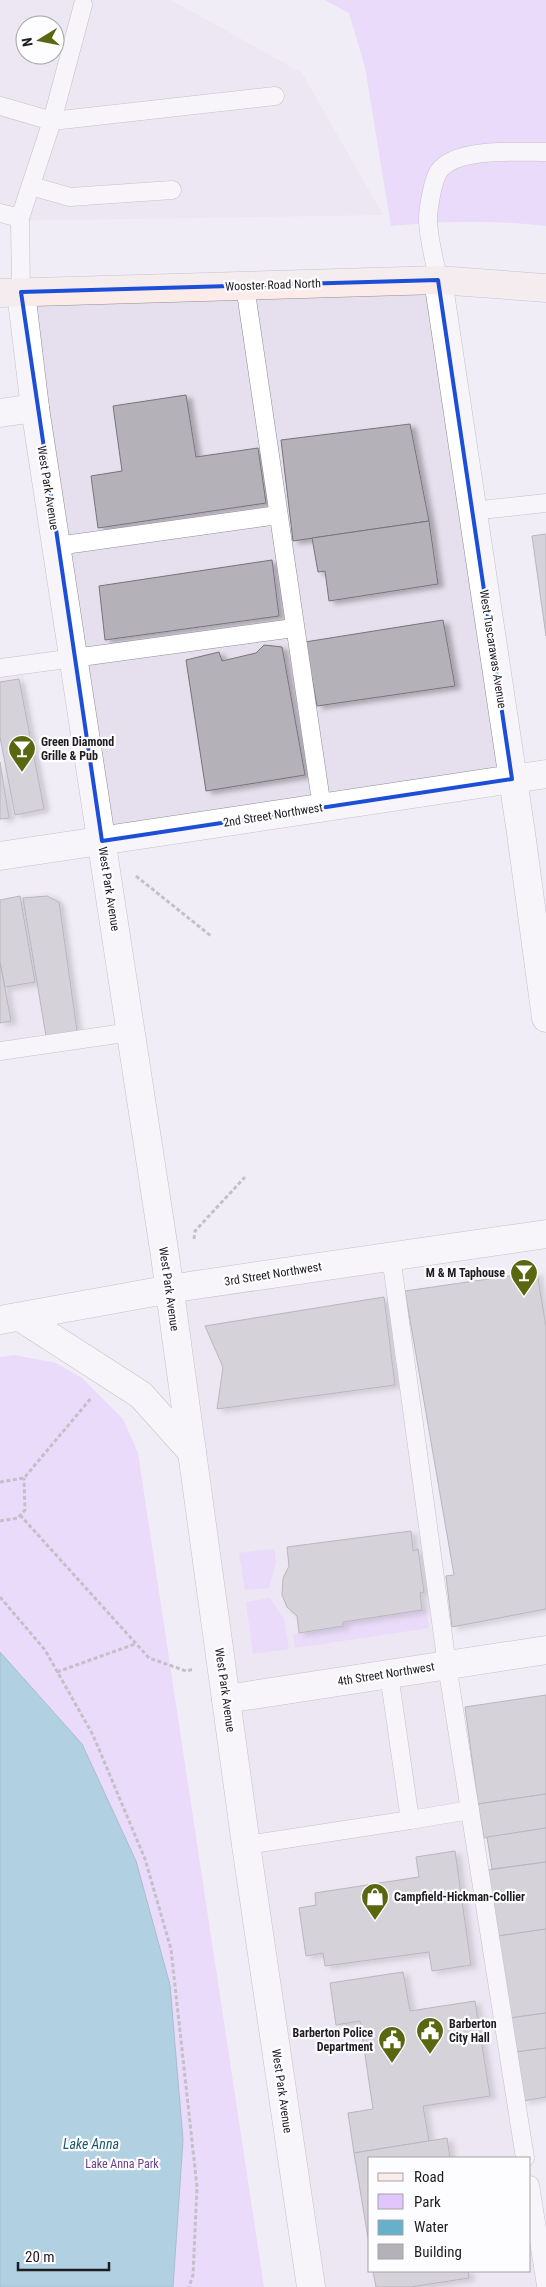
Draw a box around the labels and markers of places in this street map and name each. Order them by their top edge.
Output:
bar icon: Green Diamond Grille & Pub [7,734,37,773]
place label: Green Diamond Grille & Pub [41,735,114,763]
bar icon: M & M Taphouse [509,1258,539,1297]
place label: M & M Taphouse [426,1266,505,1280]
shop icon: Campfield-Hickman-Collier [360,1882,390,1921]
place label: Campfield-Hickman-Collier [394,1890,525,1904]
public building icon: Barberton City Hall [415,2016,445,2055]
place label: Barberton City Hall [449,2017,497,2045]
public building icon: Barberton Police Department [377,2025,407,2064]
place label: Barberton Police Department [293,2026,373,2054]

